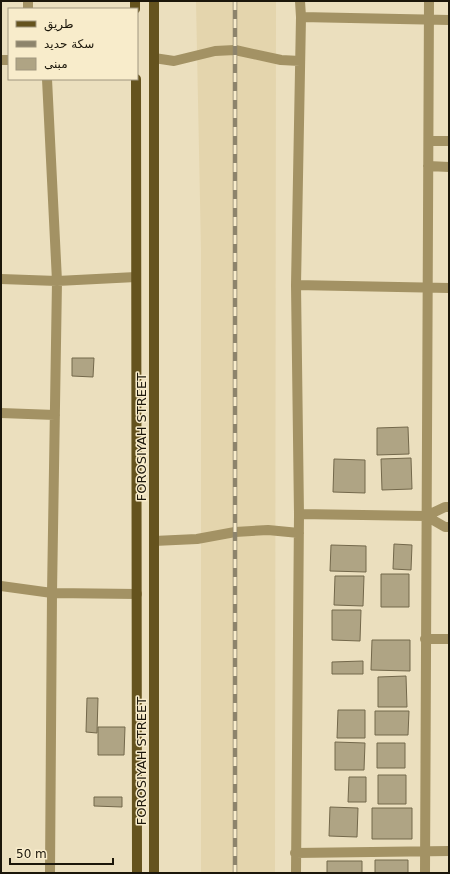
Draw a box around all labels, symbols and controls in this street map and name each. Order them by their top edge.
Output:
legend [8,8,138,80]
text: طريق [44,17,74,32]
text: سكة حديد [44,37,94,51]
text: مبنى [44,57,68,71]
street label: FOROSIYAH STREET [134,373,149,501]
street label: FOROSIYAH STREET [134,697,149,825]
scale bar [10,840,113,866]
text: 50 m [16,847,47,861]

